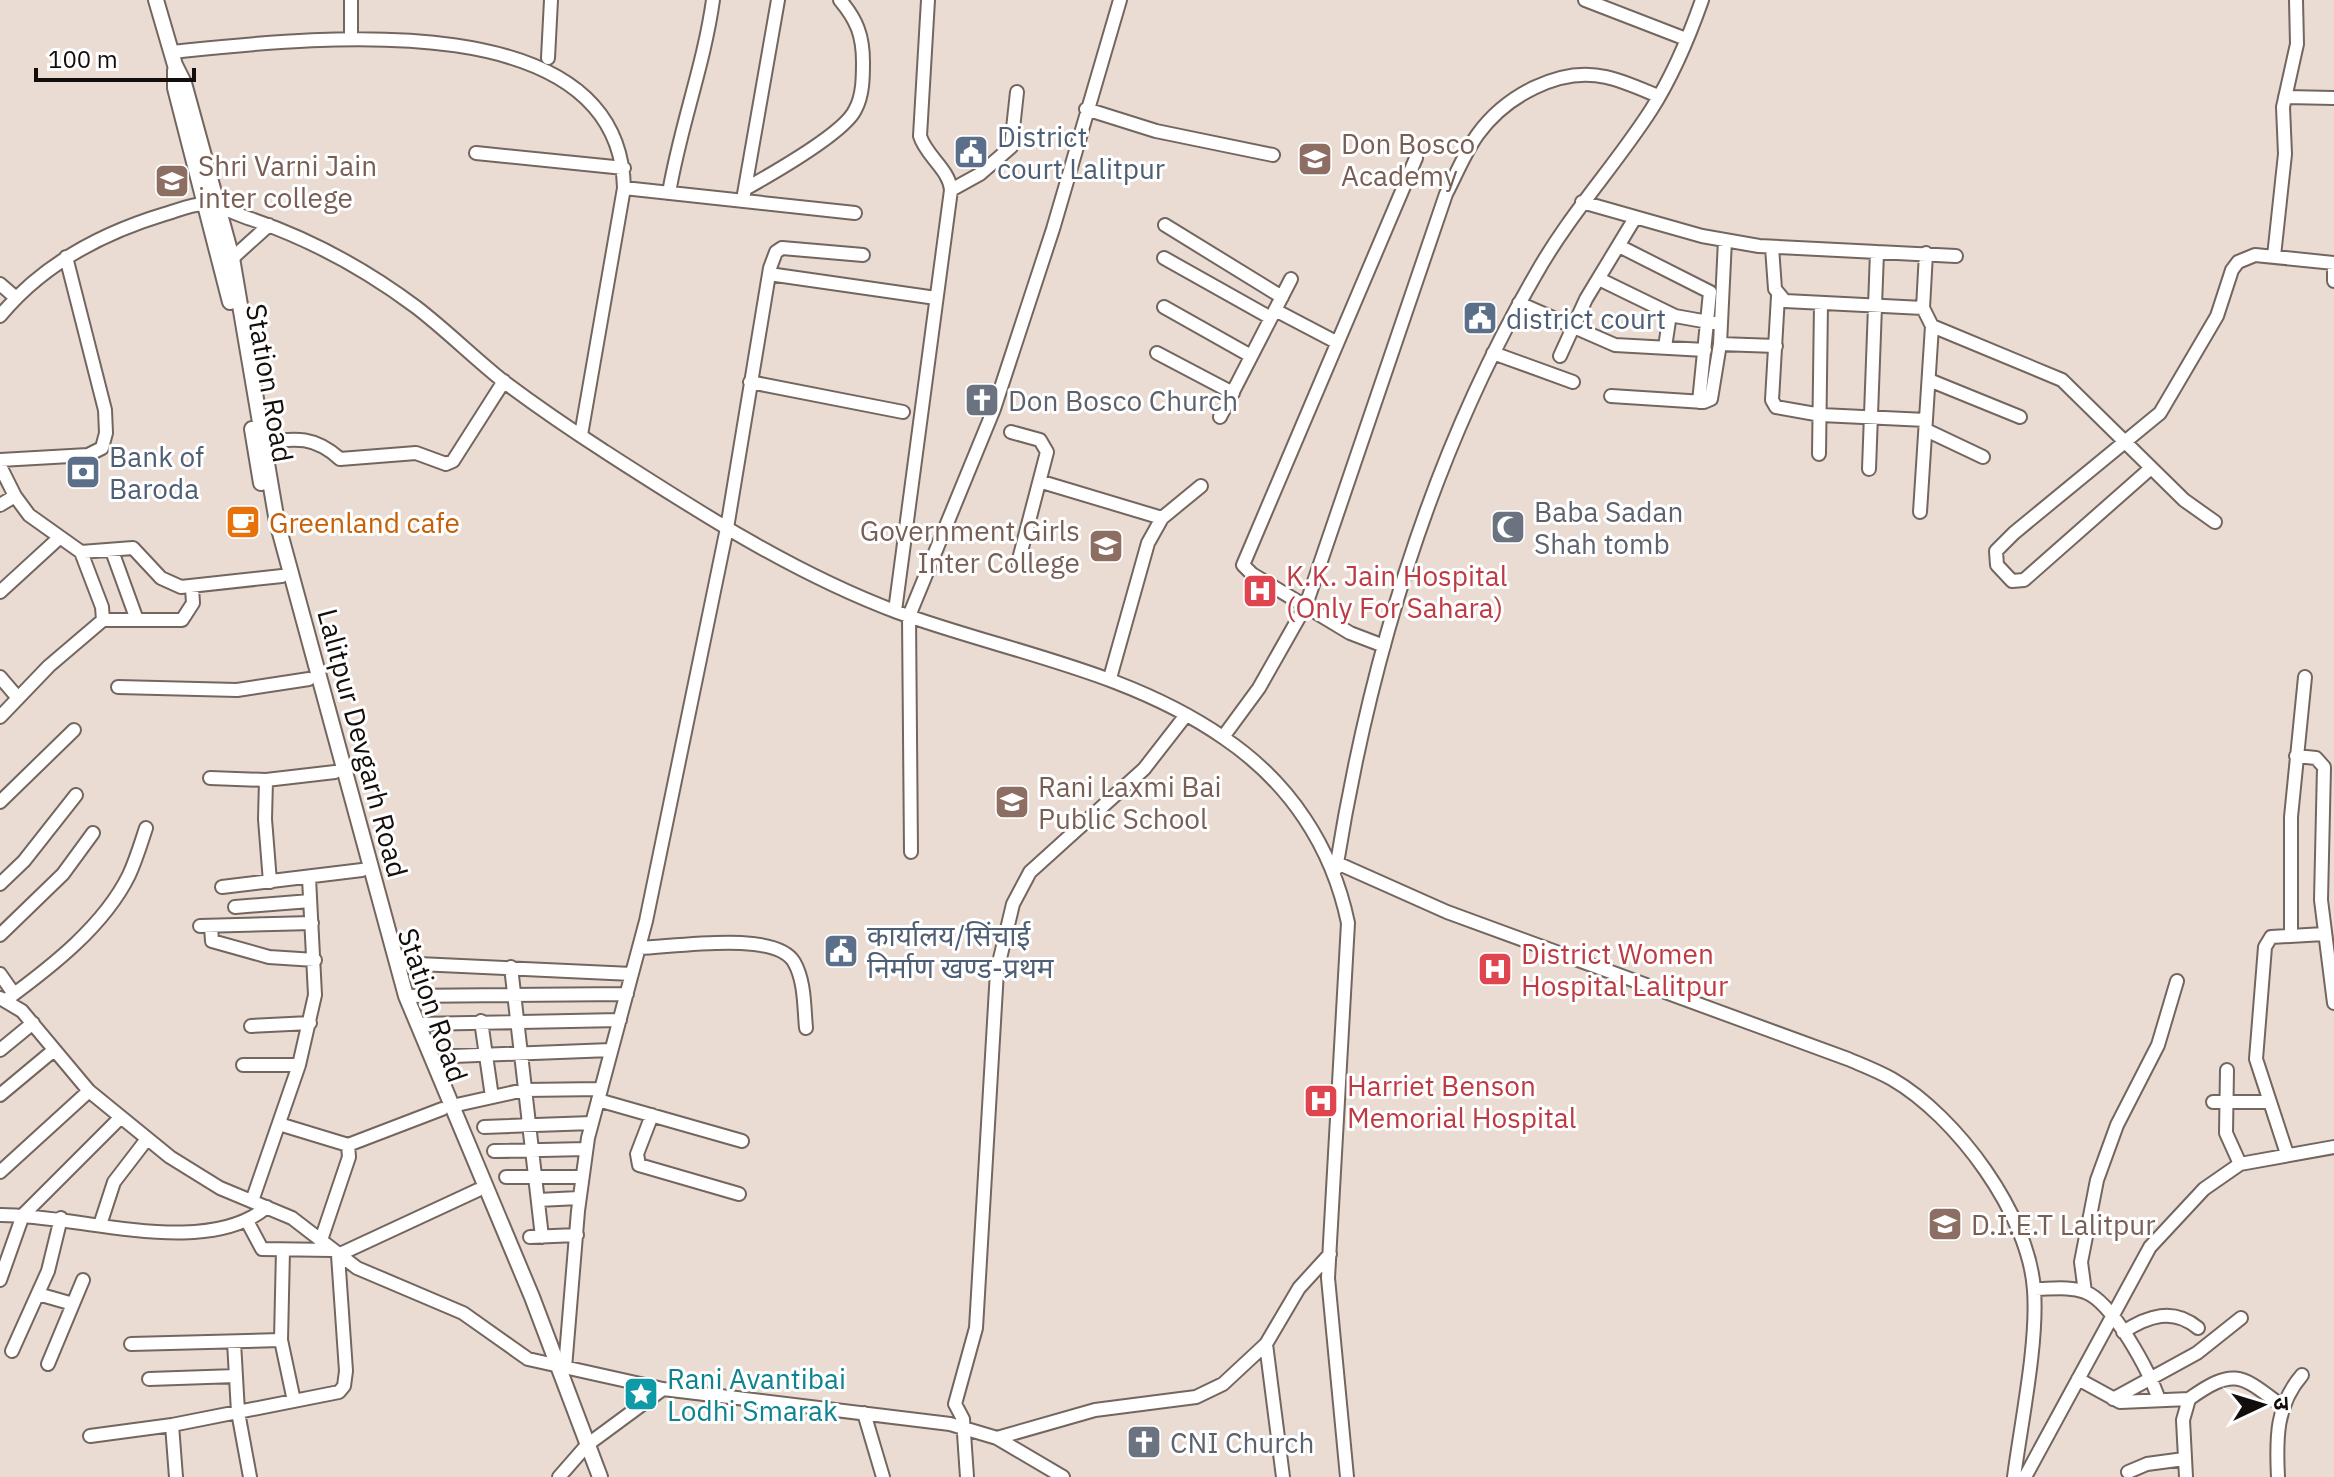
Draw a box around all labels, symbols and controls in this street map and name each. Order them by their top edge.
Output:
scale bar [36,32,194,82]
text: 100 m [48,43,118,75]
place label: District court Lalitpur [997,118,1165,187]
place label: Don Bosco Academy [1341,125,1475,194]
public building icon: District court Lalitpur [952,133,990,171]
school or university icon: Don Bosco Academy [1296,140,1334,178]
place label: Shri Varni Jain inter college [198,147,377,216]
school or university icon: Shri Varni Jain inter college [153,162,191,200]
public building icon: district court [1461,299,1499,337]
place label: district court [1506,300,1666,337]
street label: Station Road [238,301,302,465]
church icon: Don Bosco Church [963,381,1001,419]
place label: Don Bosco Church [1008,382,1238,419]
place label: Bank of Baroda [109,438,204,507]
bank icon: Bank of Baroda [64,453,102,491]
place label: Baba Sadan Shah tomb [1534,493,1683,562]
cafe icon: Greenland cafe [224,503,262,541]
place label: Greenland cafe [269,504,460,541]
mosque icon: Baba Sadan Shah tomb [1489,508,1527,546]
place label: Government Girls Inter College [860,512,1080,581]
school or university icon: Government Girls Inter College [1087,527,1125,565]
place label: K.K. Jain Hospital (Only For Sahara) [1286,557,1507,626]
hospital icon: K.K. Jain Hospital (Only For Sahara) [1241,572,1279,610]
street label: Lalitpur Devgarh Road [309,605,417,881]
place label: Rani Laxmi Bai Public School [1038,768,1222,837]
school or university icon: Rani Laxmi Bai Public School [993,783,1031,821]
place label: कार्यालय/सिंचाई निर्माण खण्ड-प्रथम [867,917,1055,986]
street label: Station Road [389,923,477,1087]
public building icon: कार्यालय/सिंचाई निर्माण खण्ड-प्रथम [822,932,860,970]
place label: District Women Hospital Lalitpur [1521,935,1728,1004]
hospital icon: District Women Hospital Lalitpur [1476,950,1514,988]
place label: Harriet Benson Memorial Hospital [1347,1067,1576,1136]
hospital icon: Harriet Benson Memorial Hospital [1302,1082,1340,1120]
school or university icon: D.I.E.T Lalitpur [1926,1205,1964,1243]
place label: D.I.E.T Lalitpur [1971,1206,2156,1243]
place label: Rani Avantibai Lodhi Smarak [667,1360,846,1429]
north arrow [2222,1365,2302,1445]
place icon: Rani Avantibai Lodhi Smarak [622,1375,660,1413]
text: उ [2268,1396,2297,1412]
church icon: CNI Church [1125,1423,1163,1461]
place label: CNI Church [1170,1424,1314,1461]

